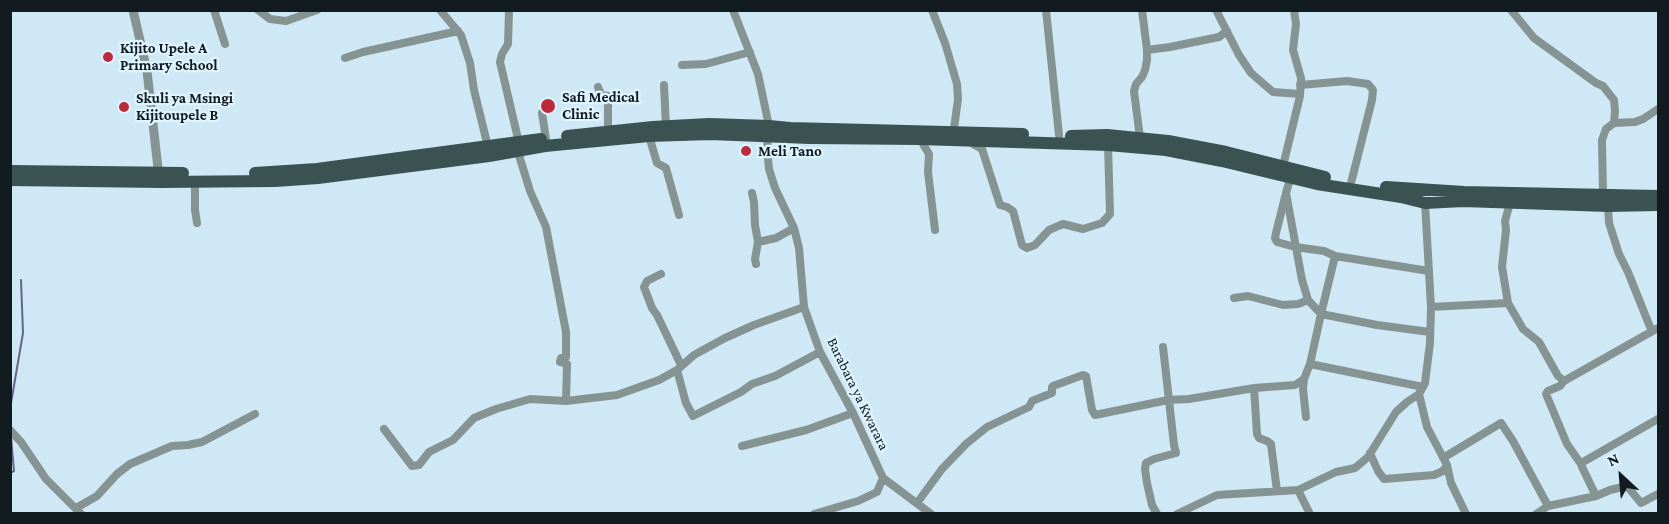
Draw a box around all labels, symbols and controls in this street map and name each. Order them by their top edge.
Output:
place label: Kijito Upele A Primary School [120,39,218,74]
marker: Kijito Upele A Primary School [101,50,115,64]
place label: Safi Medical Clinic [562,88,639,123]
place label: Skuli ya Msingi Kijitoupele B [136,89,233,124]
marker: Safi Medical Clinic [539,97,557,115]
marker: Skuli ya Msingi Kijitoupele B [117,100,131,114]
place label: Meli Tano [758,142,822,160]
marker: Meli Tano [739,144,753,158]
street label: Barabara ya Kwarara [823,335,893,453]
north arrow [1591,446,1651,506]
text: N [1604,449,1622,469]

